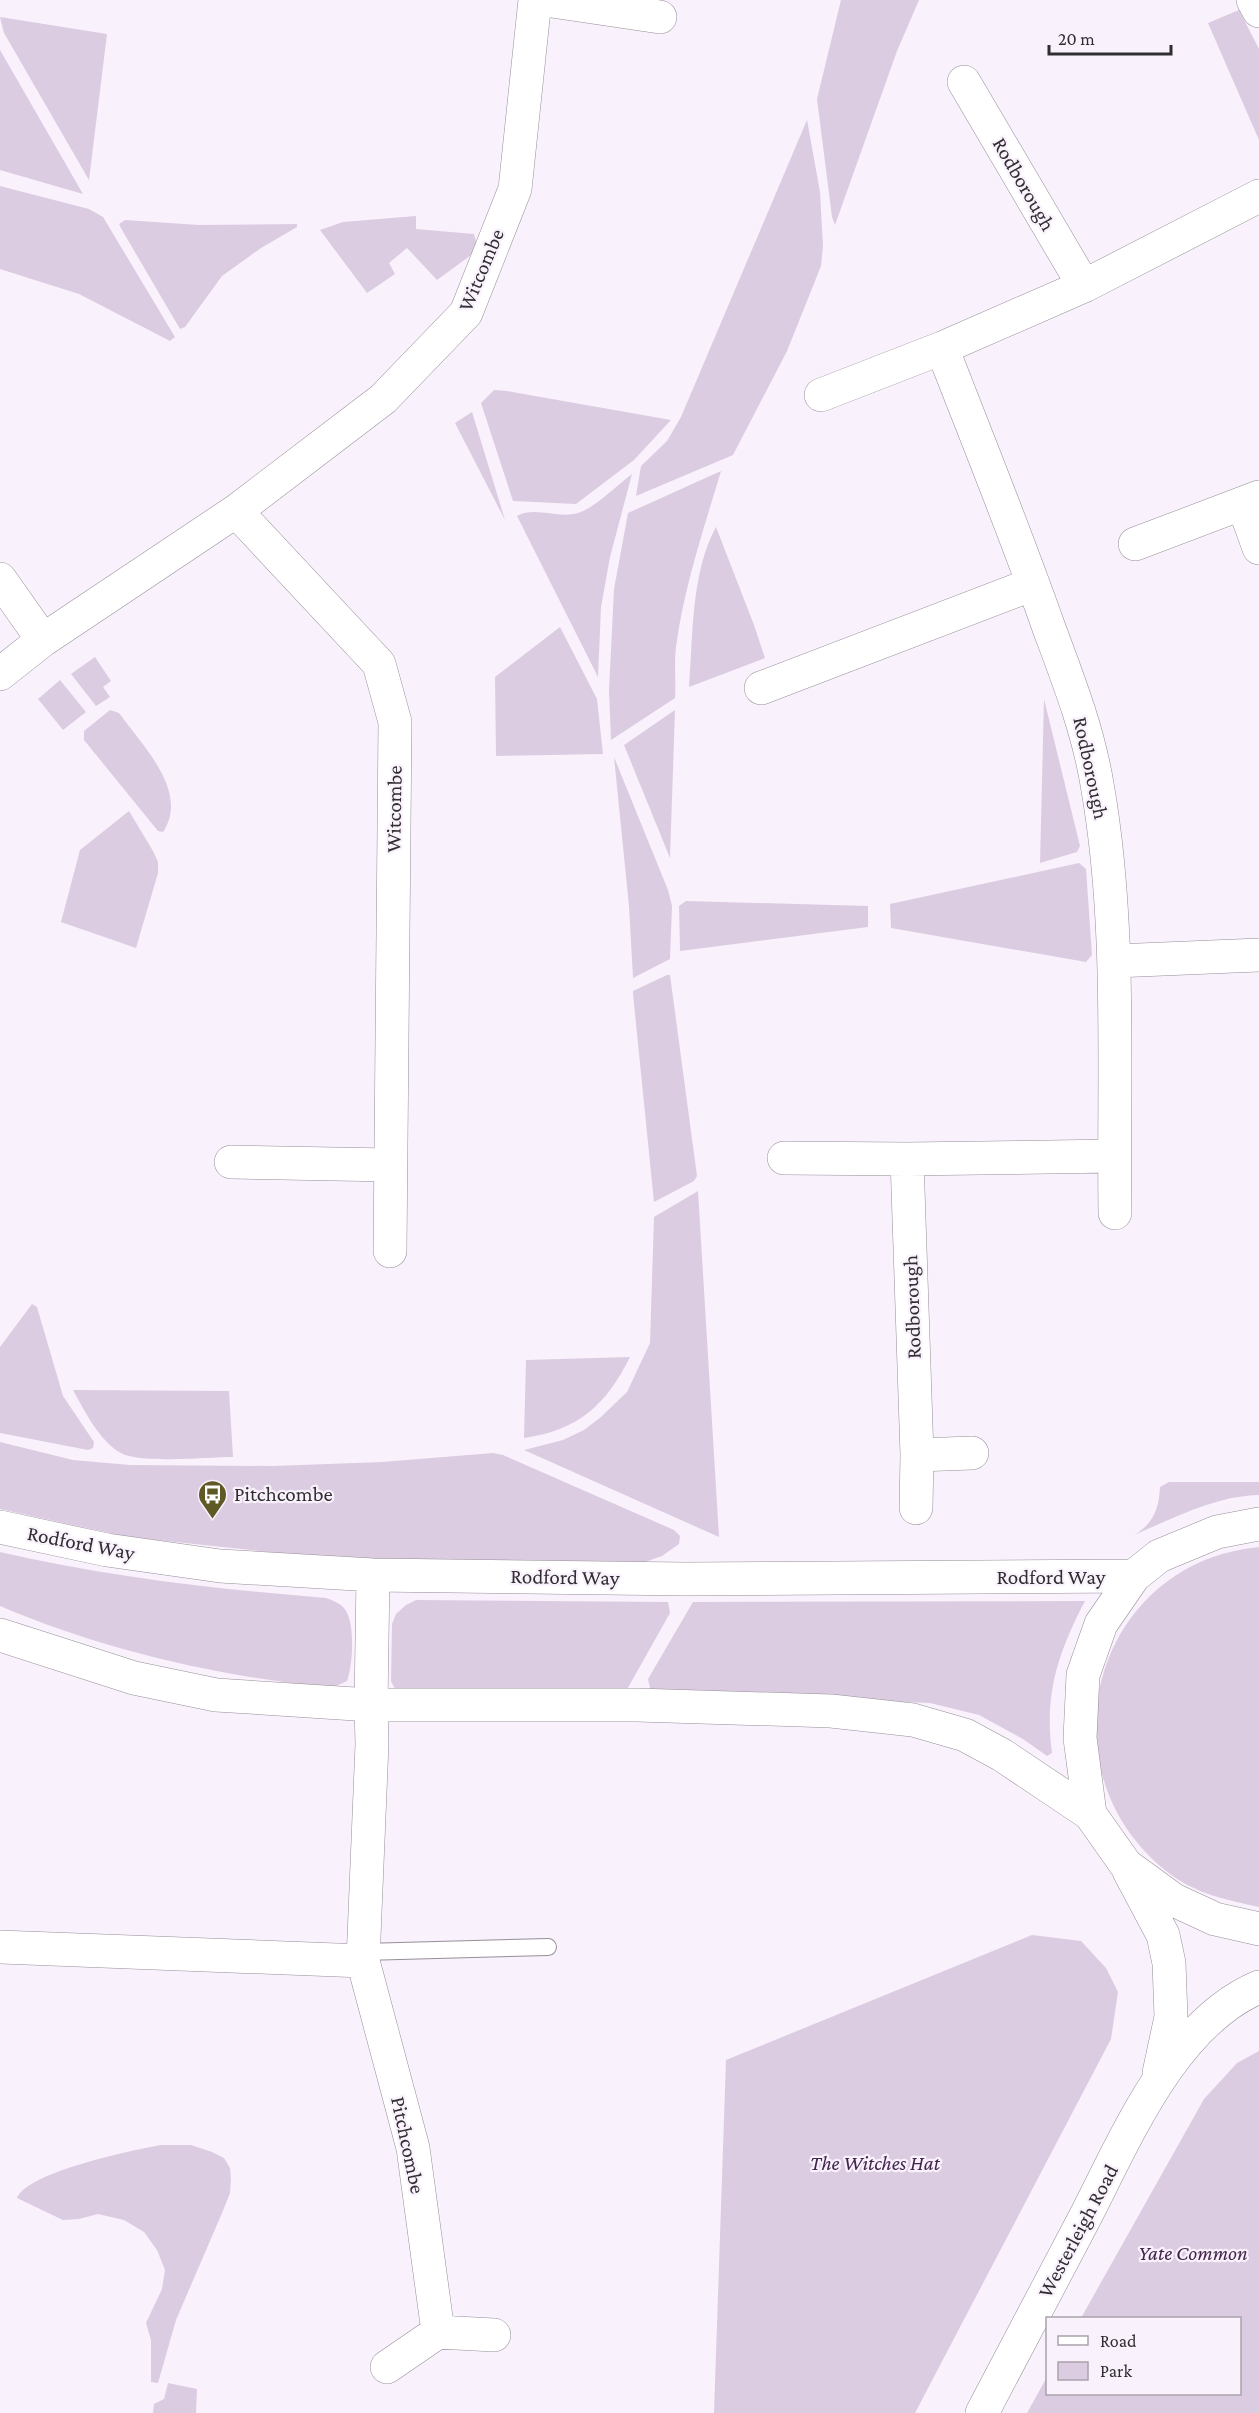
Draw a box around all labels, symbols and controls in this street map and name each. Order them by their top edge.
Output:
scale bar [1049,18,1170,56]
text: 20 m [1058,29,1095,49]
street label: Rodborough [988,133,1060,235]
street label: Witcombe [453,225,509,315]
street label: Rodborough [1068,715,1114,821]
street label: Witcombe [381,765,407,853]
street label: Rodborough [898,1255,926,1359]
bus stop icon: Pitchcombe [197,1478,229,1520]
place label: Pitchcombe [234,1482,333,1506]
street label: Rodford Way [25,1521,137,1565]
street label: Rodford Way [510,1564,620,1590]
street label: Rodford Way [996,1565,1106,1589]
street label: Pitchcombe [386,2094,430,2196]
park label: The Witches Hat [810,2151,941,2175]
street label: Westerleigh Road [1033,2160,1123,2302]
park label: Yate Common [1138,2241,1248,2265]
legend [1046,2317,1241,2395]
text: Road [1100,2331,1137,2351]
text: Park [1100,2361,1132,2381]

